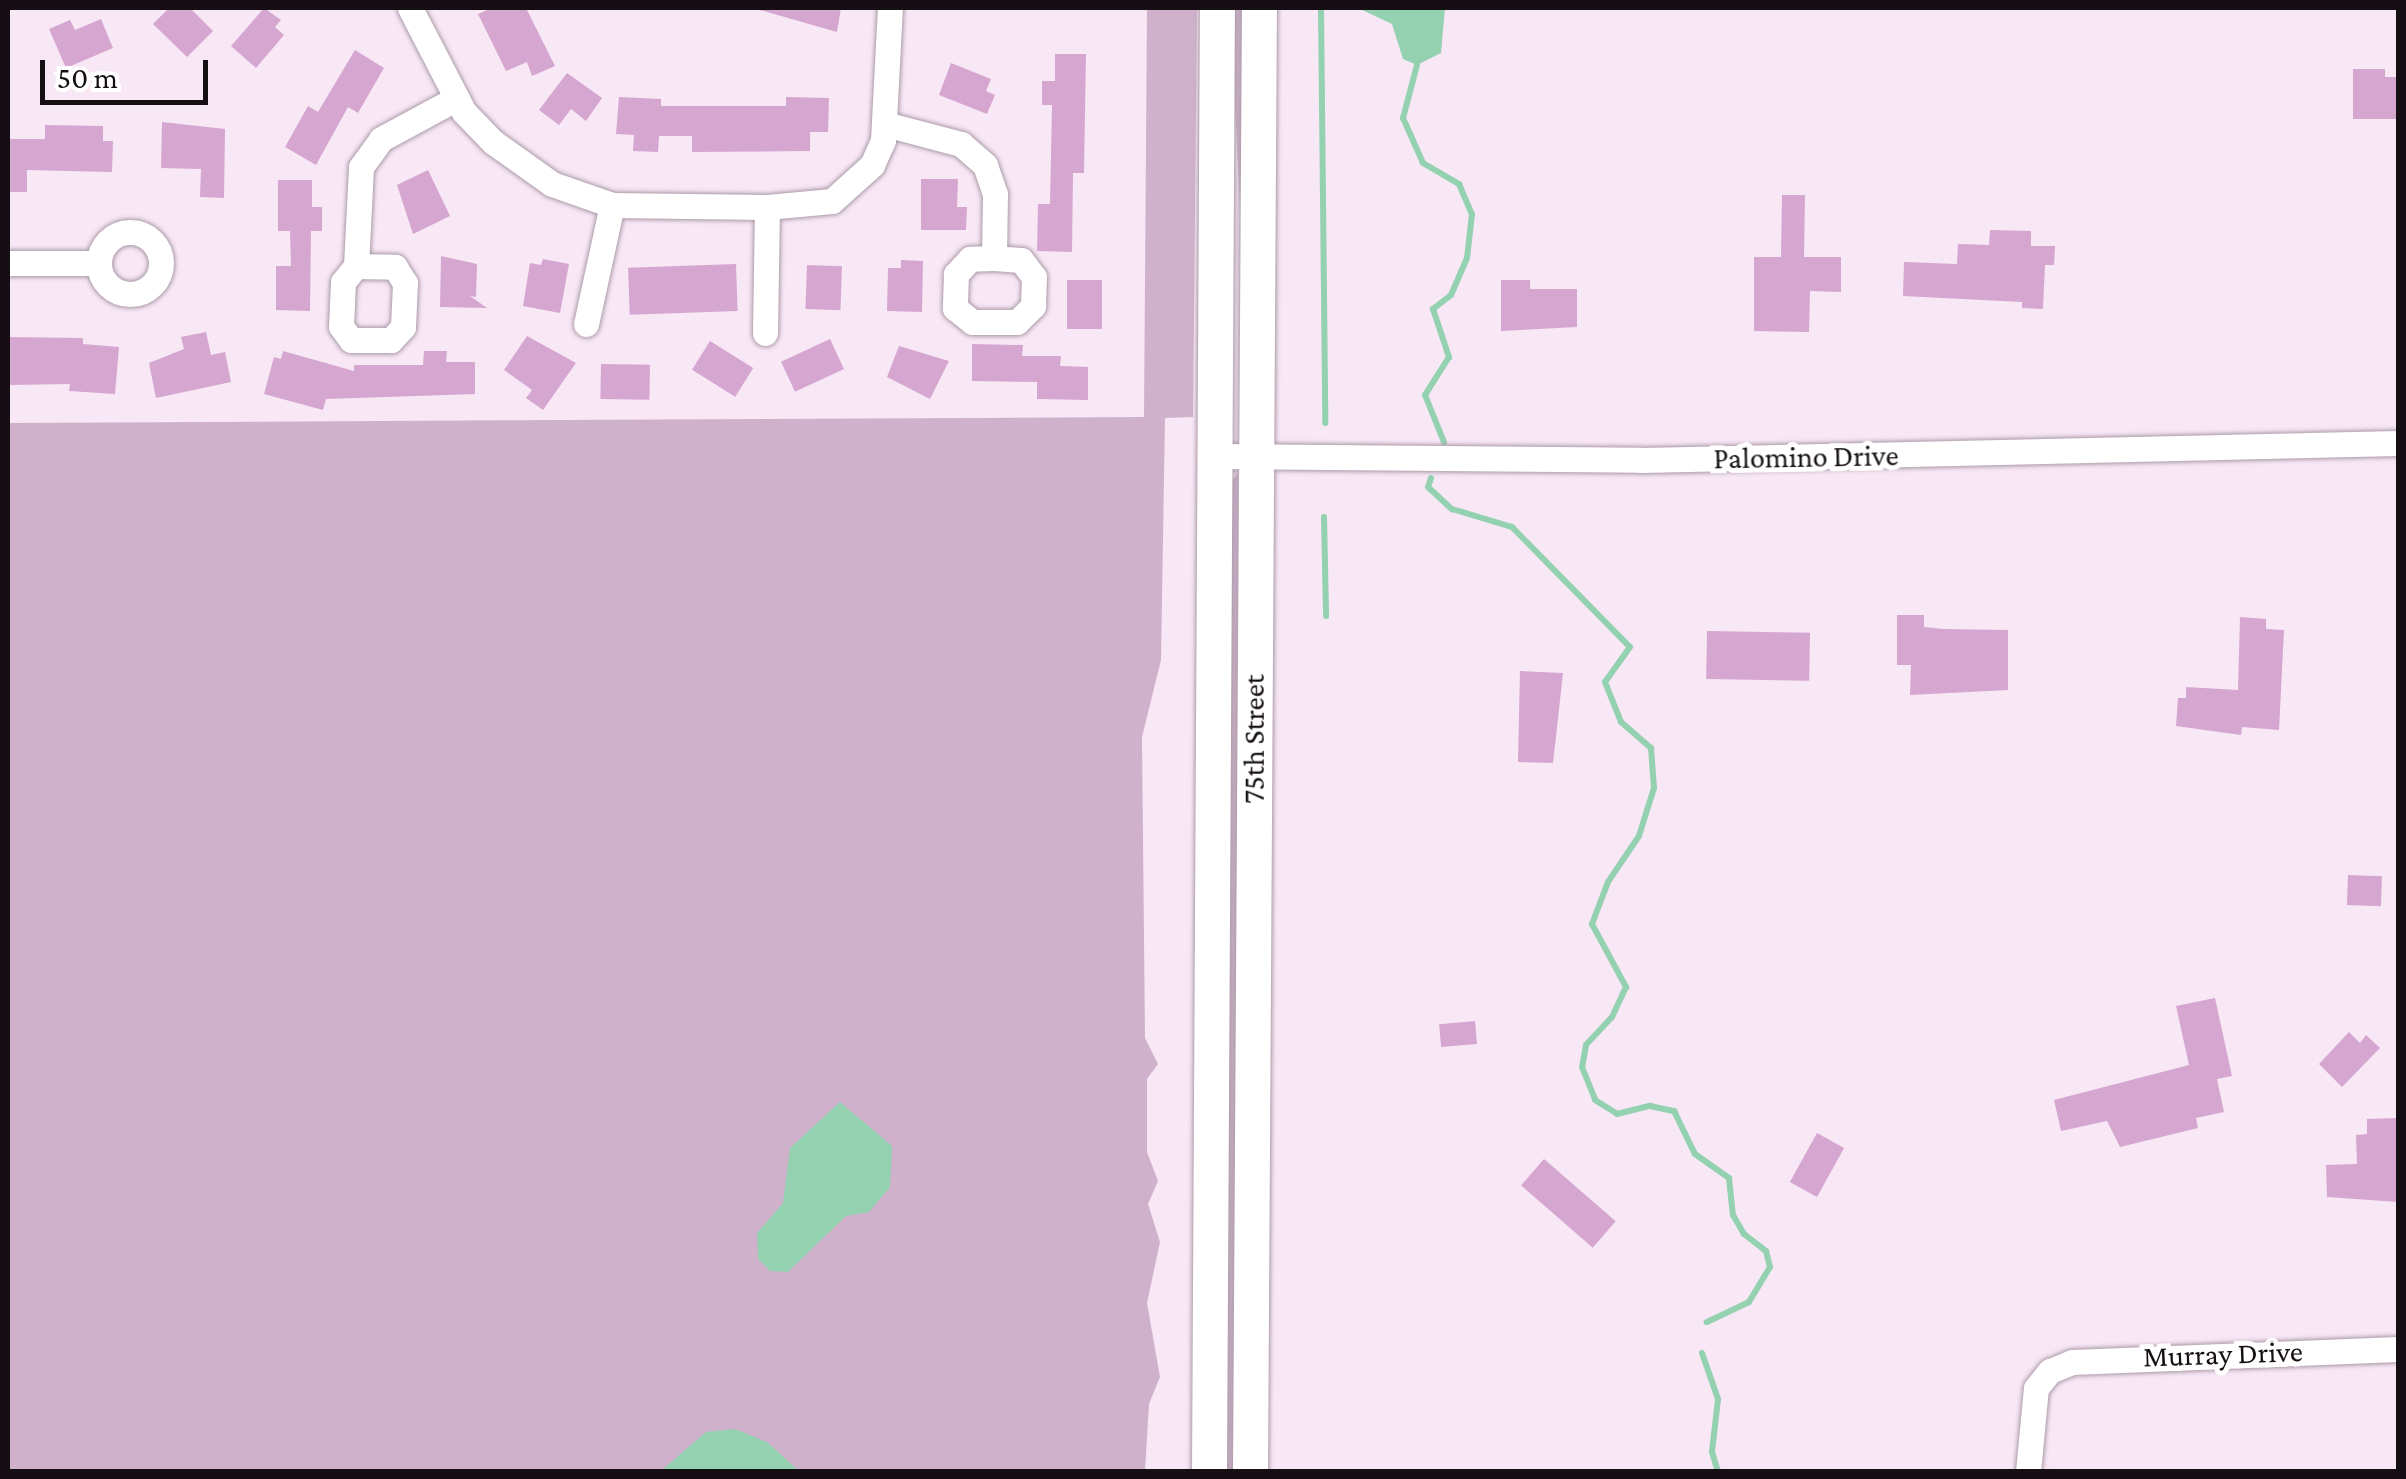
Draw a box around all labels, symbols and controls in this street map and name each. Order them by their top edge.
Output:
scale bar [45,40,212,102]
text: 50 m [57,61,118,94]
street label: Palomino Drive [1713,437,1899,477]
street label: 75th Street [1236,674,1272,804]
street label: Murray Drive [2142,1333,2304,1375]

